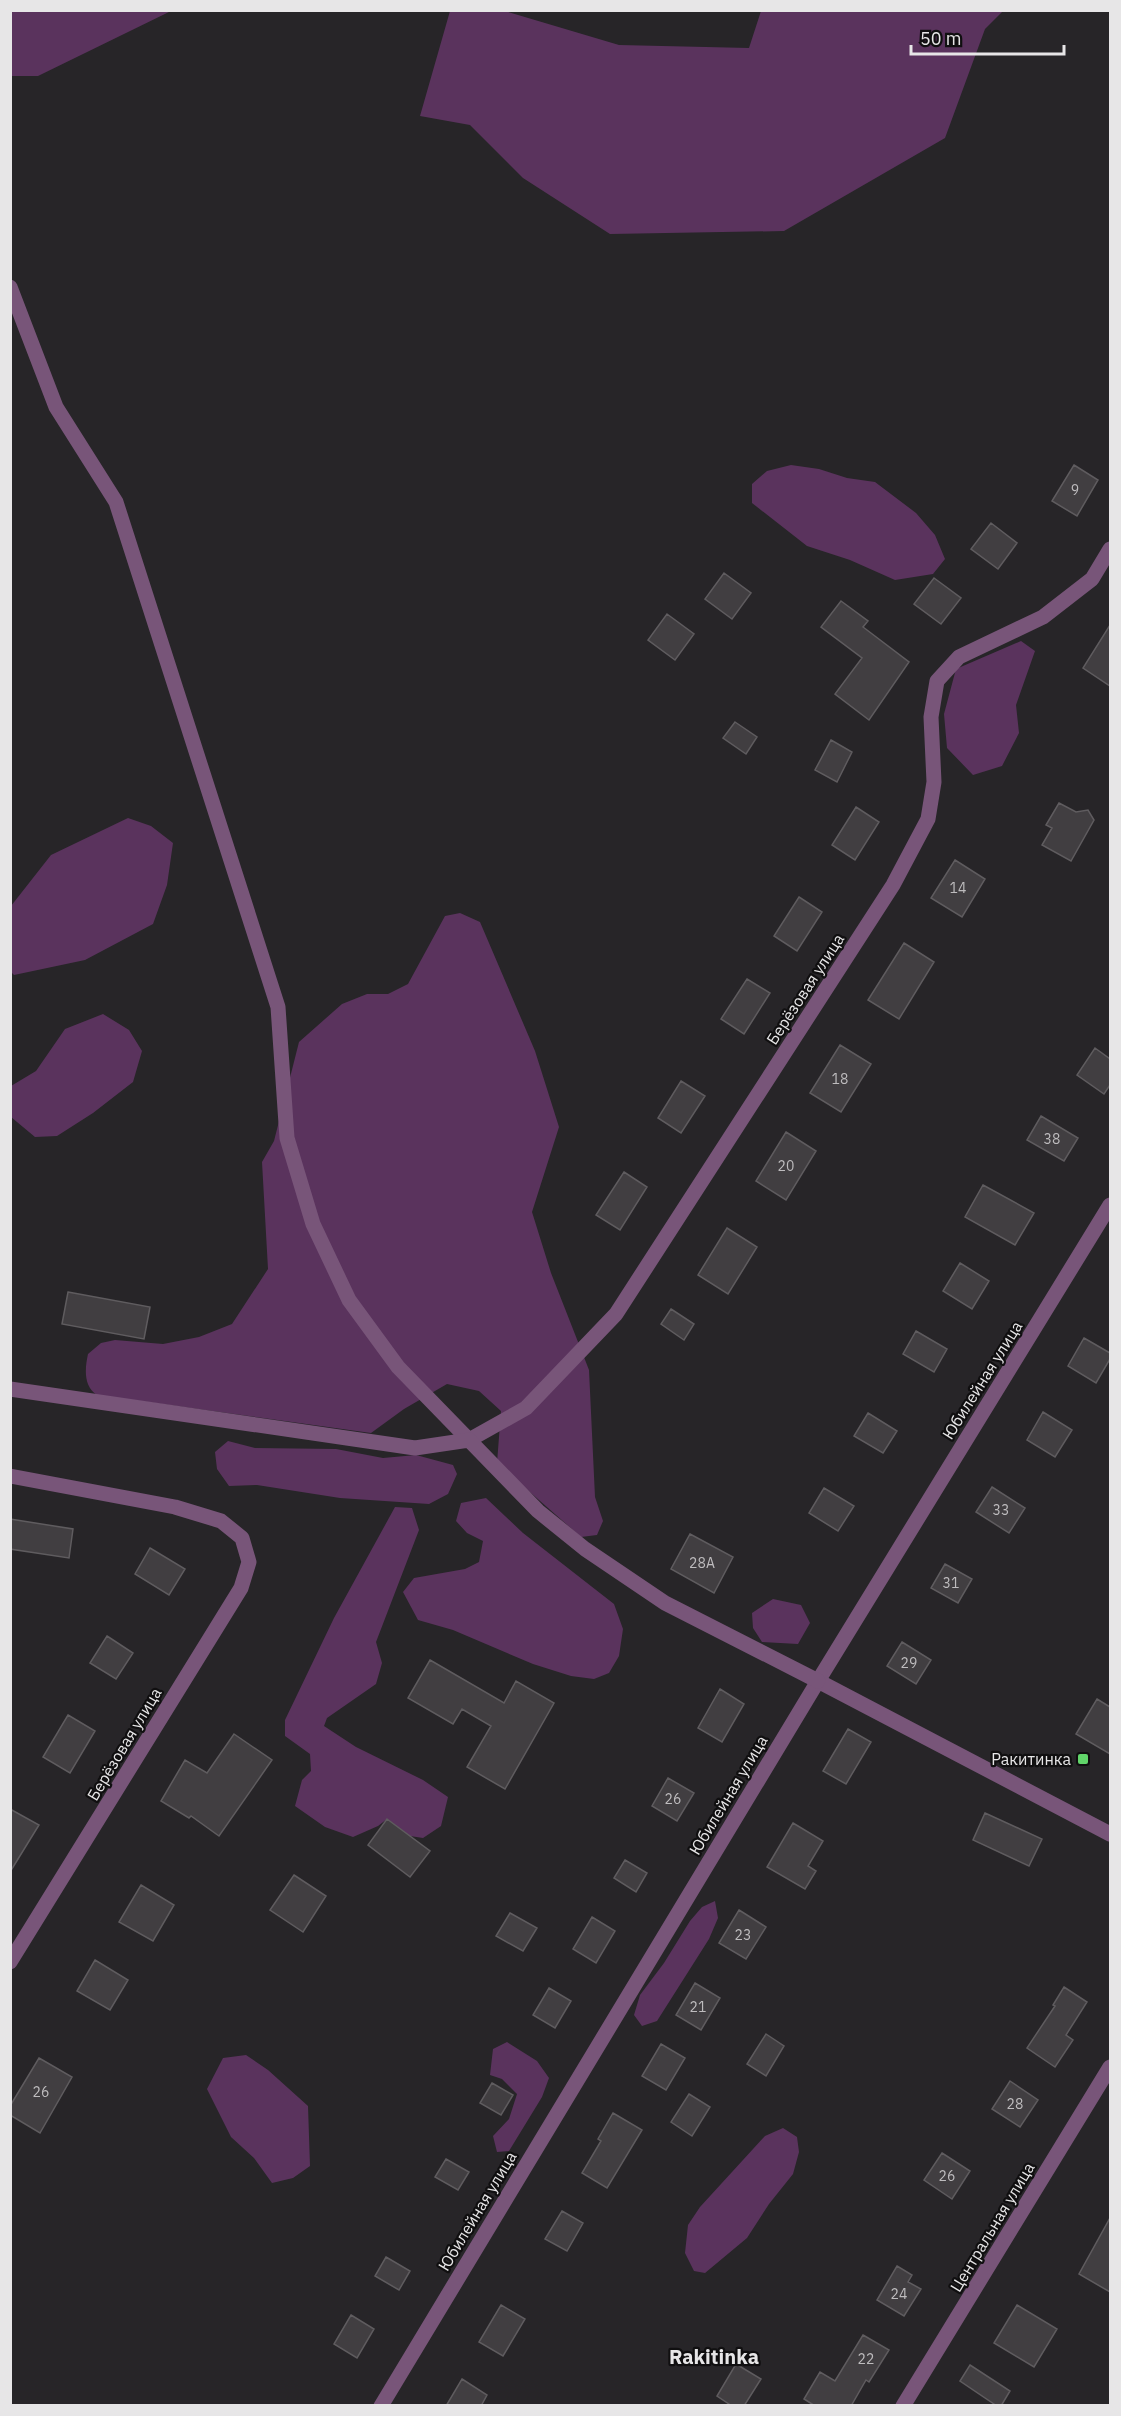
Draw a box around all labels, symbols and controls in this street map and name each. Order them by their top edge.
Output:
scale bar [911,18,1064,56]
text: 50 m [920,27,962,50]
house number: 9 [1071,481,1079,499]
house number: 14 [950,879,966,897]
street label: Берёзовая улица [762,929,849,1048]
house number: 18 [832,1070,848,1088]
house number: 38 [1044,1130,1060,1148]
house number: 20 [778,1157,794,1175]
street label: Юбилейная улица [938,1317,1027,1443]
house number: 33 [993,1501,1009,1519]
house number: 28А [689,1554,715,1572]
house number: 31 [943,1574,959,1592]
house number: 29 [901,1654,917,1672]
street label: Берёзовая улица [82,1684,166,1804]
street label: Юбилейная улица [684,1731,772,1858]
place label: Ракитинка [991,1749,1071,1769]
marker: Ракитинка [1076,1752,1090,1766]
house number: 26 [665,1790,681,1808]
house number: 23 [735,1926,751,1944]
house number: 21 [690,1998,706,2016]
house number: 26 [33,2083,49,2101]
house number: 28 [1007,2095,1023,2113]
street label: Юбилейная улица [433,2147,521,2274]
street label: Центральная улица [945,2158,1039,2295]
house number: 26 [939,2167,955,2185]
house number: 24 [891,2285,907,2303]
district label: Rakitinka [669,2343,759,2370]
house number: 22 [858,2350,874,2368]

